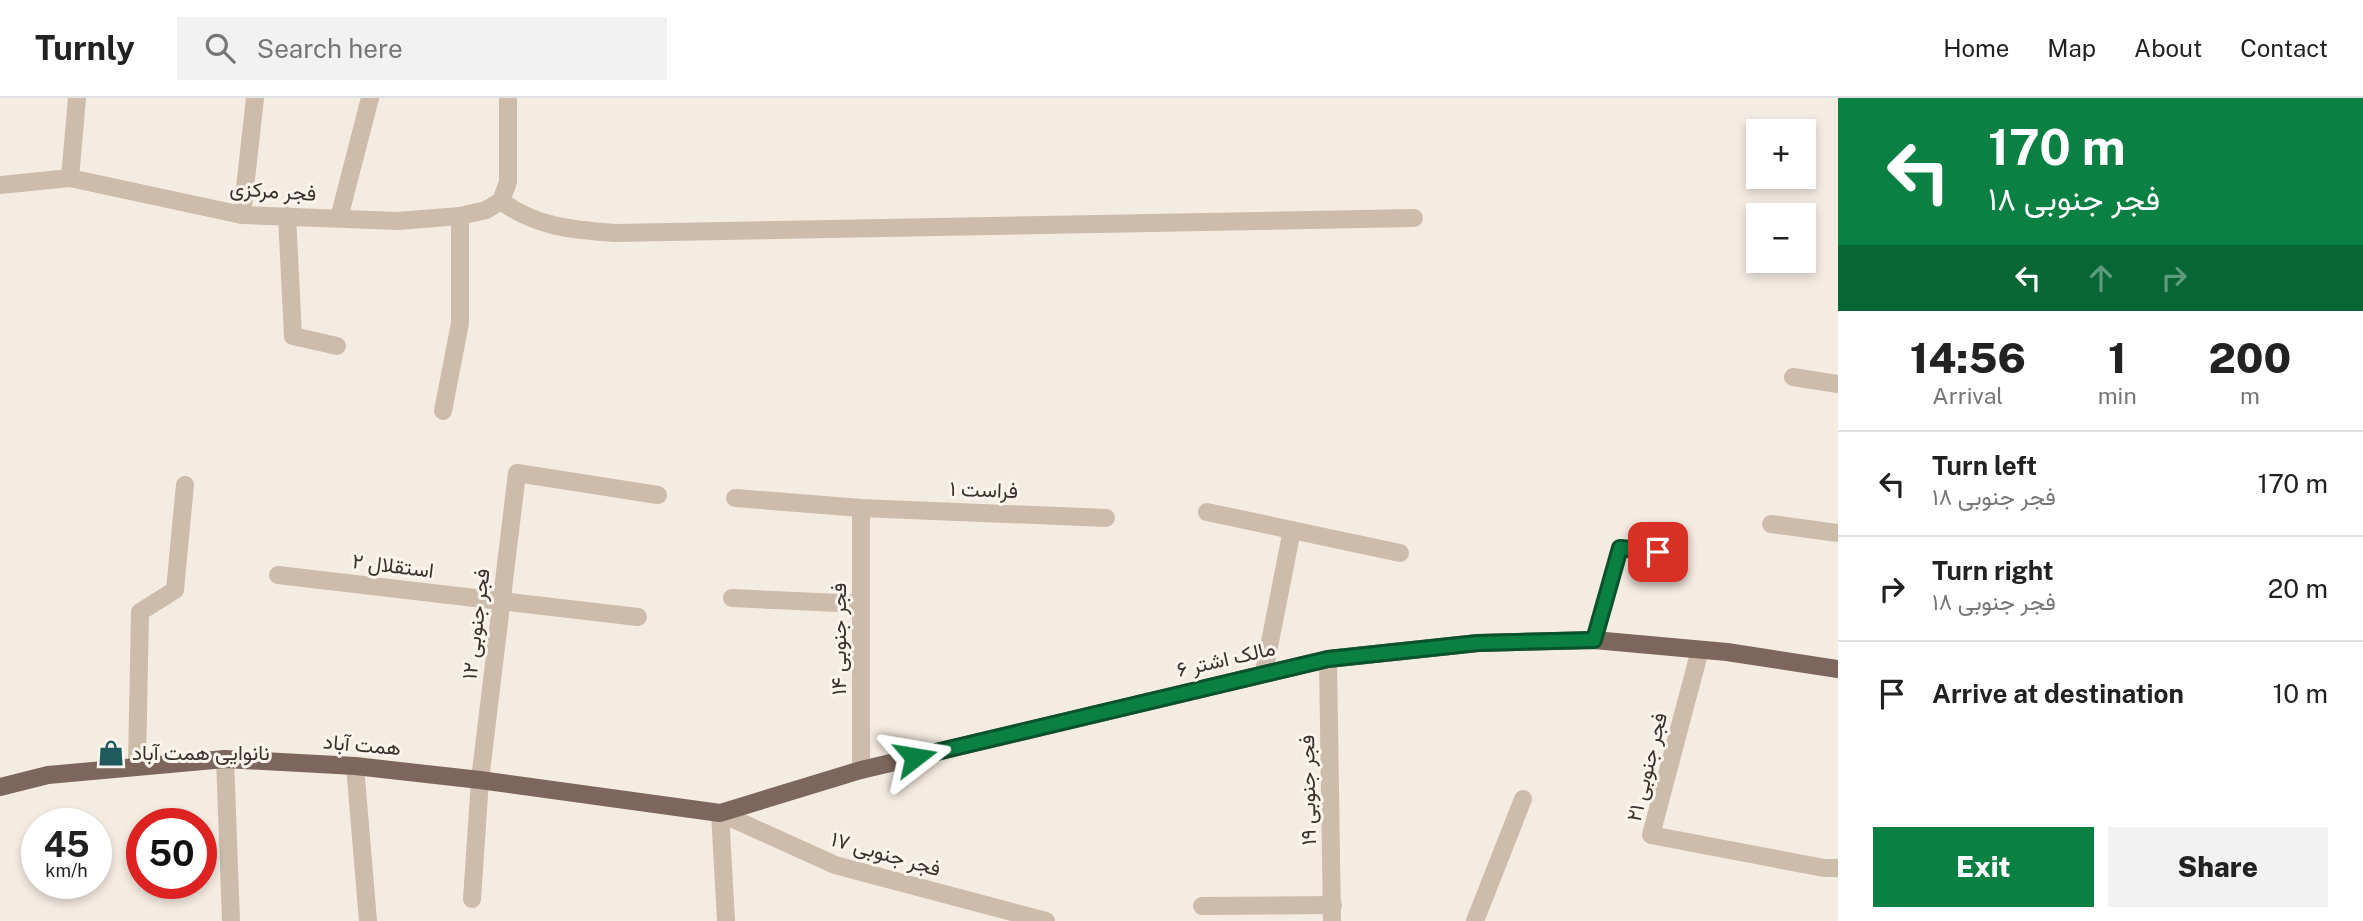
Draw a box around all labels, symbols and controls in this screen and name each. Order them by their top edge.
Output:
search box [177,17,667,80]
text: Turnly [35,29,135,67]
icon: search [201,29,239,67]
text: Search here [257,33,403,64]
text: Home [1943,34,2009,62]
text: Map [2047,34,2096,62]
text: About [2134,34,2202,62]
text: Contact [2240,34,2328,62]
text: 170 m [1988,118,2126,176]
map controls [1746,119,1816,273]
button: + [1746,119,1816,189]
icon: left [1873,126,1964,217]
street label: فجر مرکزی [229,175,317,207]
text: فجر جنوبی ۱۸ [1988,180,2160,217]
button: − [1746,203,1816,273]
icon: left [2009,259,2047,297]
icon: ahead [2082,259,2120,297]
icon: right [2155,259,2193,297]
text: 14:56 [1910,333,2026,382]
text: 1 [2108,333,2126,382]
text: 200 [2208,333,2291,382]
text: Arrival [1932,382,2003,409]
text: min [2098,382,2137,409]
text: m [2240,382,2260,409]
text: Turn left [1932,450,2037,481]
icon: left [1873,465,1911,503]
text: 170 m [2258,468,2328,499]
street label: فراست ۱ [949,476,1019,504]
text: فجر جنوبی ۱۸ [1932,483,2056,510]
pin [1628,522,1688,582]
icon: arrive [1639,533,1677,571]
street label: استقلال ۲ [351,548,435,583]
text: Turn right [1932,555,2054,586]
street label: فجر جنوبی ۱۲ [456,567,496,681]
icon: right [1873,570,1911,608]
text: 20 m [2268,573,2328,604]
street label: فجر جنوبی ۱۴ [826,583,852,695]
text: فجر جنوبی ۱۸ [1932,588,2056,615]
street label: مالک اشتر ۶ [1174,635,1278,683]
icon: arrive [1873,675,1911,713]
text: Arrive at destination [1932,678,2184,709]
text: 10 m [2273,678,2328,709]
street label: فجر جنوبی ۲۱ [1621,710,1673,824]
position arrow [878,720,952,794]
street label: همت آباد [322,729,402,760]
street label: فجر جنوبی ۱۹ [1294,734,1322,846]
shop icon: نانوایی همت آباد [96,738,126,768]
place label: نانوایی همت آباد [132,740,270,766]
speed limit sign: 50 [126,808,217,899]
text: 45 [43,824,90,865]
street label: فجر جنوبی ۱۷ [828,826,944,882]
button: Exit [1873,827,2094,907]
button: Share [2108,827,2328,907]
text: km/h [45,860,88,881]

